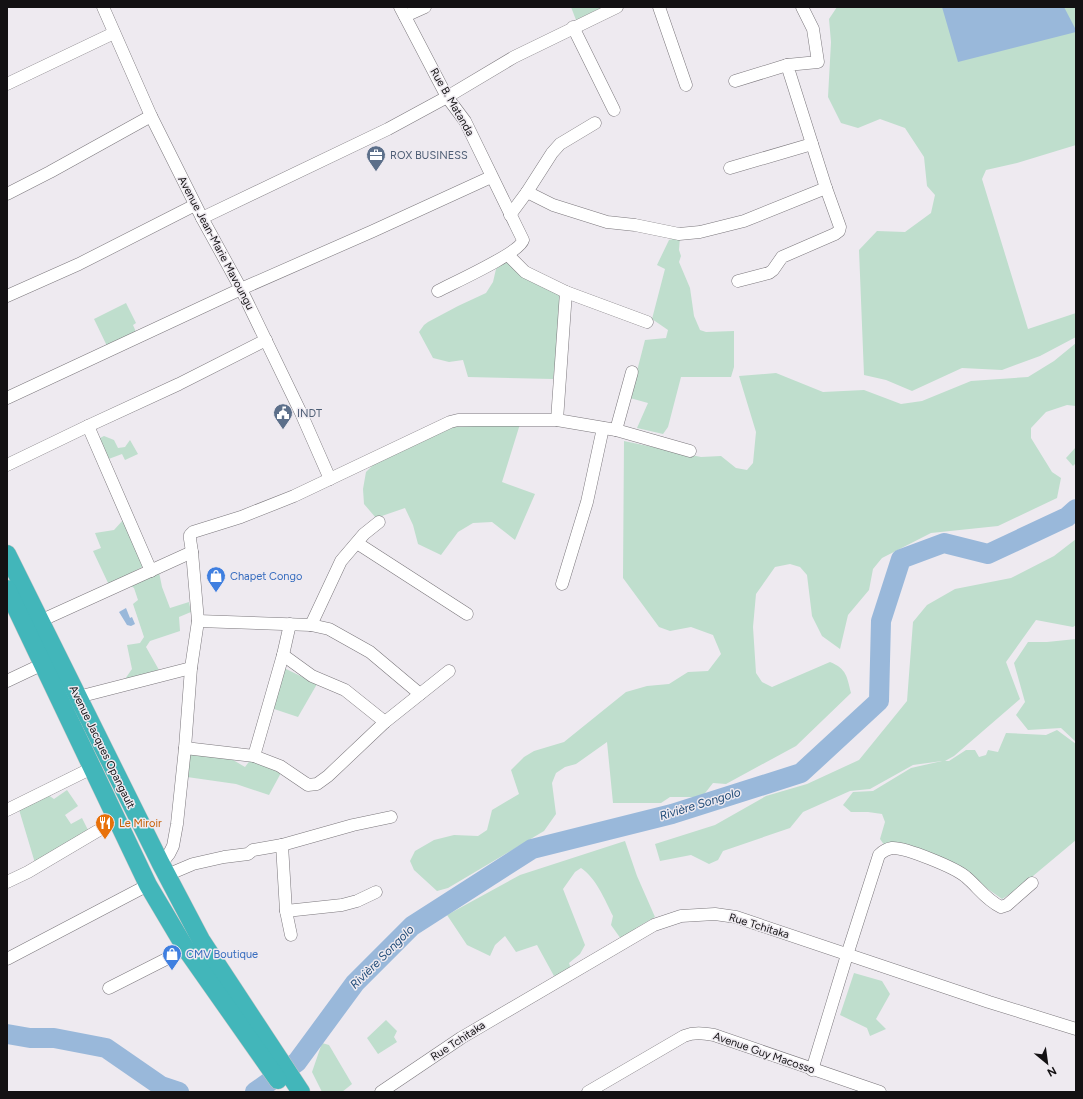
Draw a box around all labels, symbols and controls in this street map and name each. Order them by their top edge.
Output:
street label: Rue B. Matanda [427,66,477,138]
office icon: ROX BUSINESS [365,144,387,172]
place label: ROX BUSINESS [390,149,468,162]
street label: Avenue Jean-Marie Mavoungu [175,174,257,312]
public building icon: INDT [272,402,294,430]
place label: INDT [297,407,322,420]
shop icon: Chapet Congo [205,565,227,593]
place label: Chapet Congo [230,570,302,583]
street label: Avenue Jacques Opangault [67,683,137,811]
water label: Rivière Songolo [658,785,742,823]
restaurant icon: Le Miroir [94,812,116,840]
place label: Le Miroir [119,817,162,830]
street label: Rue Tchitaka [727,911,791,941]
water label: Rivière Songolo [347,922,417,992]
shop icon: CMV Boutique [161,943,183,971]
place label: CMV Boutique [186,948,258,961]
street label: Rue Tchitaka [428,1019,488,1063]
street label: Avenue Guy Macosso [711,1029,817,1077]
north arrow [1027,1043,1067,1083]
text: N [1045,1064,1058,1079]

